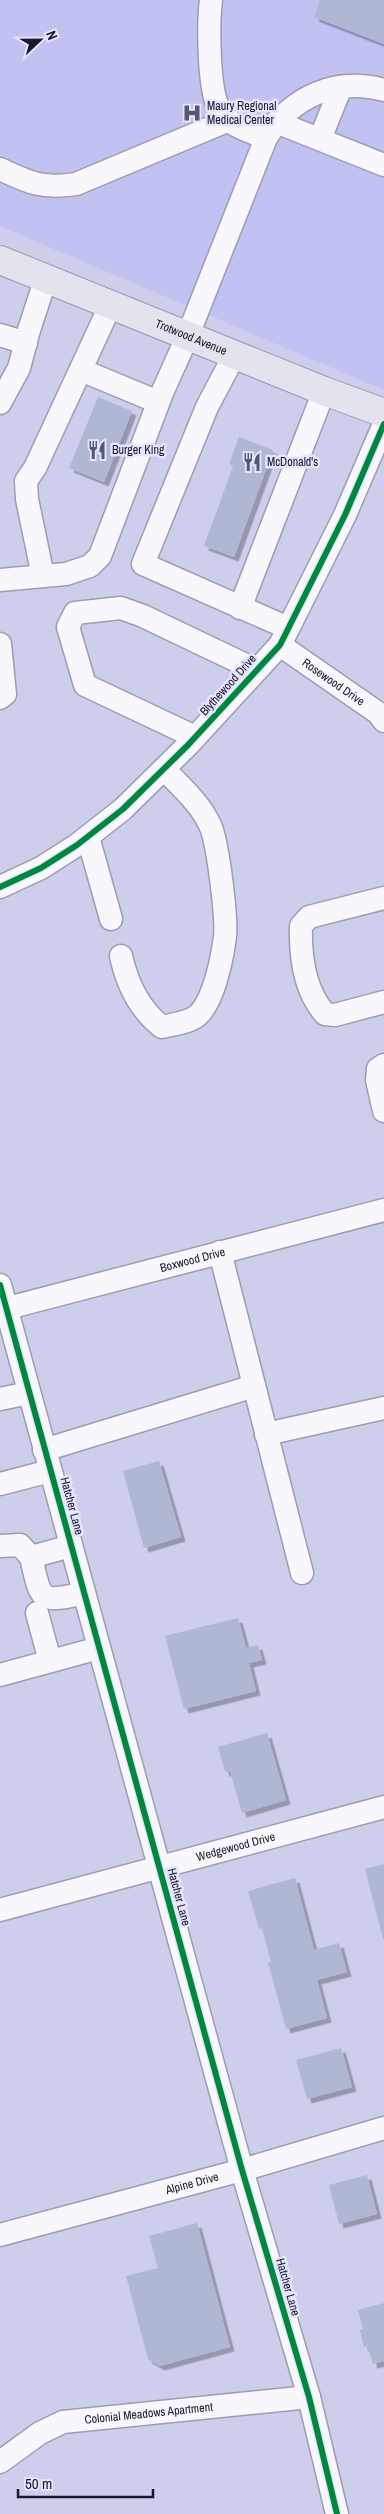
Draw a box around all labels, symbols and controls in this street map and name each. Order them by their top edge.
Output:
north arrow [15,15,65,65]
text: N [42,28,62,42]
place label: Maury Regional Medical Center [207,98,276,128]
hospital icon: Maury Regional Medical Center [181,102,203,124]
street label: Trotwood Avenue [153,316,229,359]
restaurant icon: Burger King [86,439,108,461]
place label: Burger King [112,442,165,458]
restaurant icon: McDonald's [241,451,263,473]
place label: McDonald's [267,454,318,470]
street label: Blythewood Drive [196,651,260,719]
street label: Rosewood Drive [299,655,368,709]
street label: Boxwood Drive [158,1244,227,1276]
street label: Hatcher Lane [57,1475,87,1537]
street label: Wedgewood Drive [195,1829,277,1865]
street label: Hatcher Lane [164,1866,194,1928]
street label: Alpine Drive [163,2169,220,2198]
street label: Hatcher Lane [272,2256,304,2318]
street label: Colonial Meadows Apartment [84,2399,214,2428]
scale bar [18,2466,152,2498]
text: 50 m [25,2473,52,2494]

